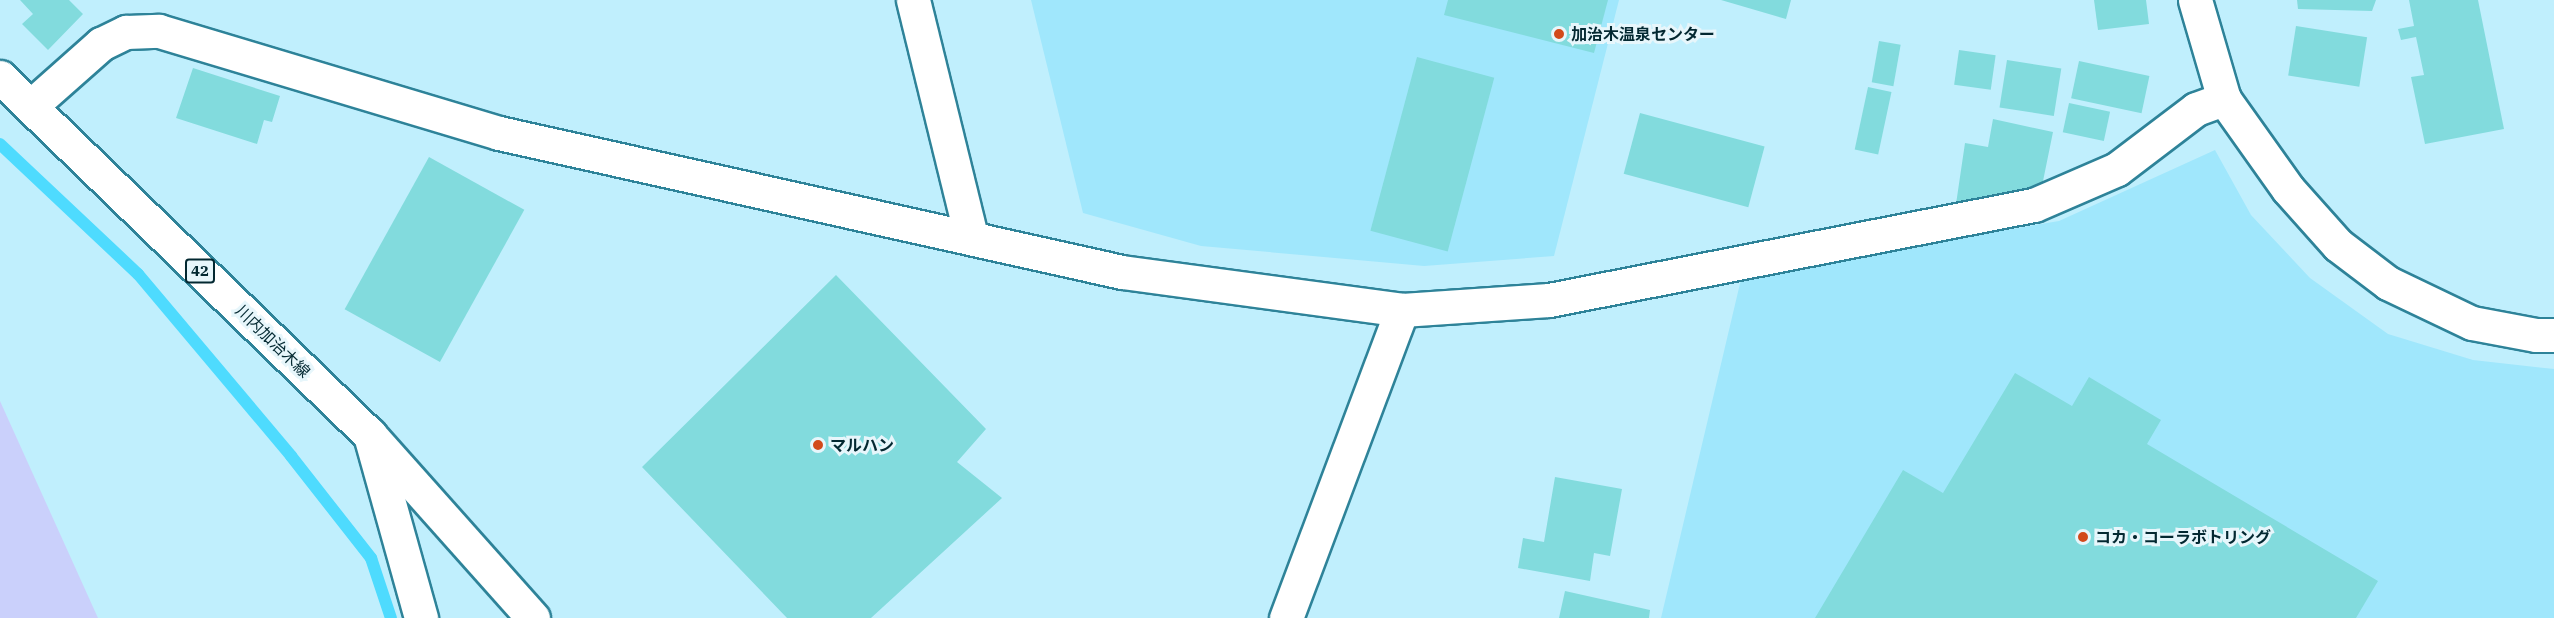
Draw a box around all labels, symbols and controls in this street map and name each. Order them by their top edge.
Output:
place label: 加治木温泉センター [1571,24,1715,44]
marker: 加治木温泉センター [1552,27,1566,41]
road number: 42 [185,259,215,283]
street label: 川内加治木線 [232,301,314,381]
place label: マルハン [830,435,894,455]
marker: マルハン [811,438,825,452]
place label: コカ・コーラボトリング [2095,527,2271,547]
marker: コカ・コーラボトリング [2076,530,2090,544]

